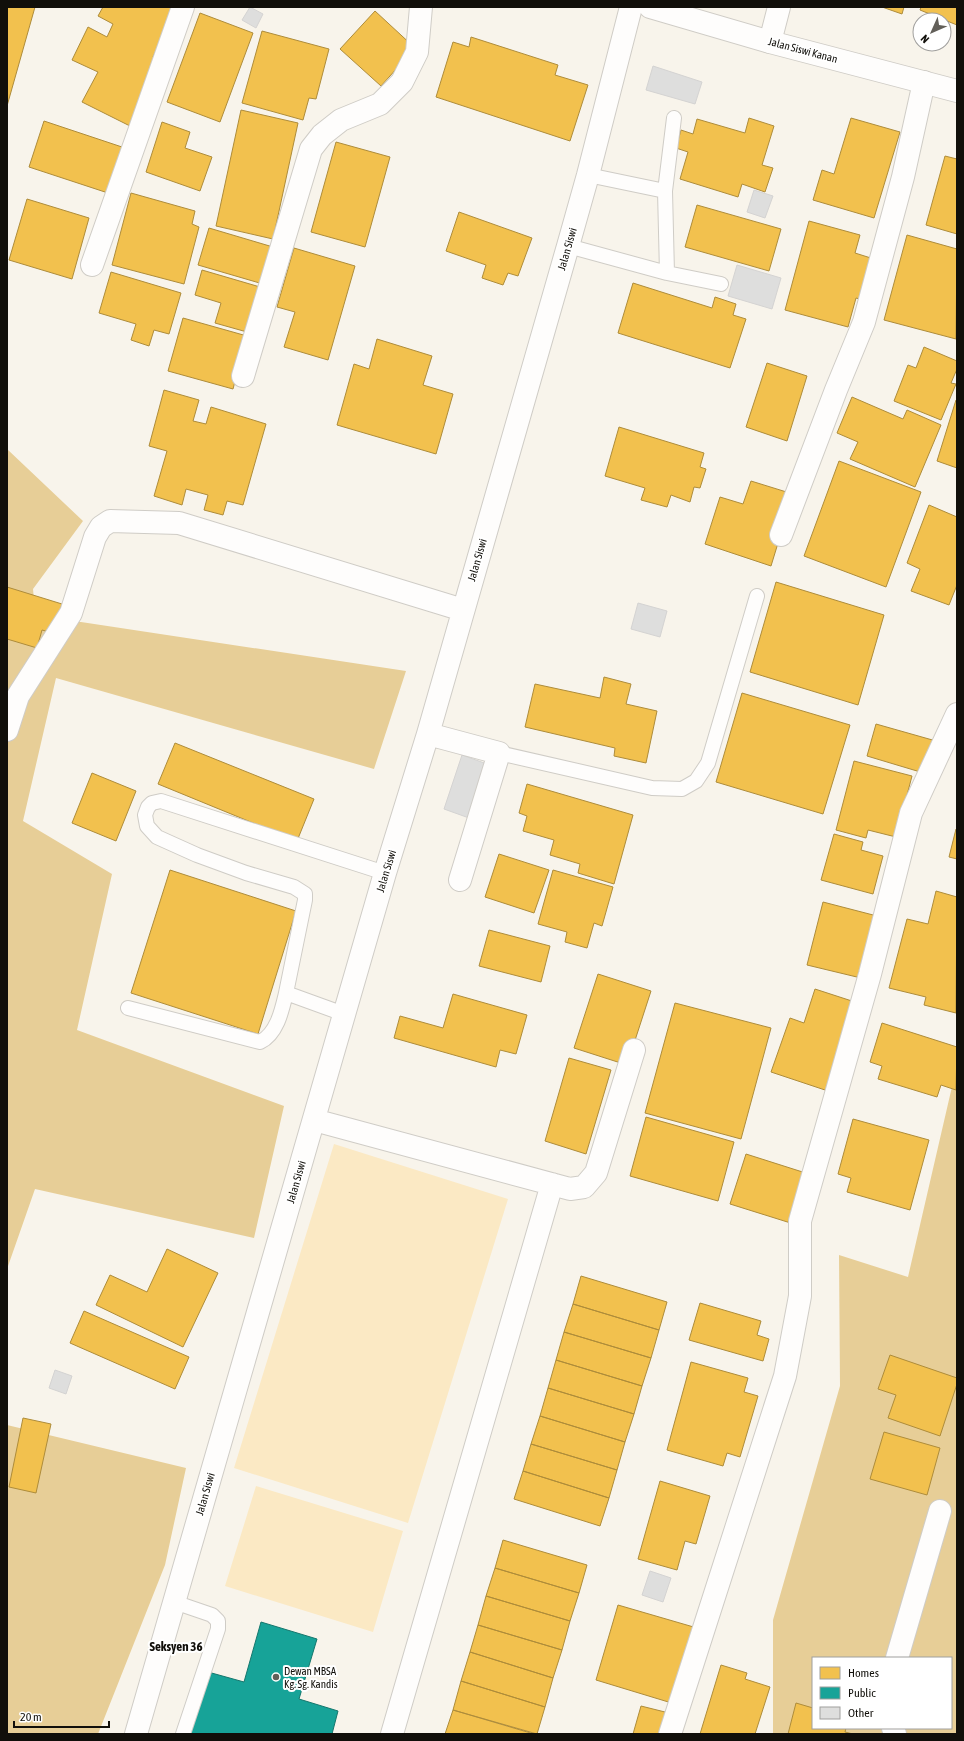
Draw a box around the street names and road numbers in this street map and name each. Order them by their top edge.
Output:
street label: Jalan Siswi Kanan [767,35,839,65]
street label: Jalan Siswi [555,226,579,272]
street label: Jalan Siswi [465,537,489,583]
street label: Jalan Siswi [374,848,398,894]
street label: Jalan Siswi [284,1159,308,1205]
street label: Jalan Siswi [193,1471,217,1517]

